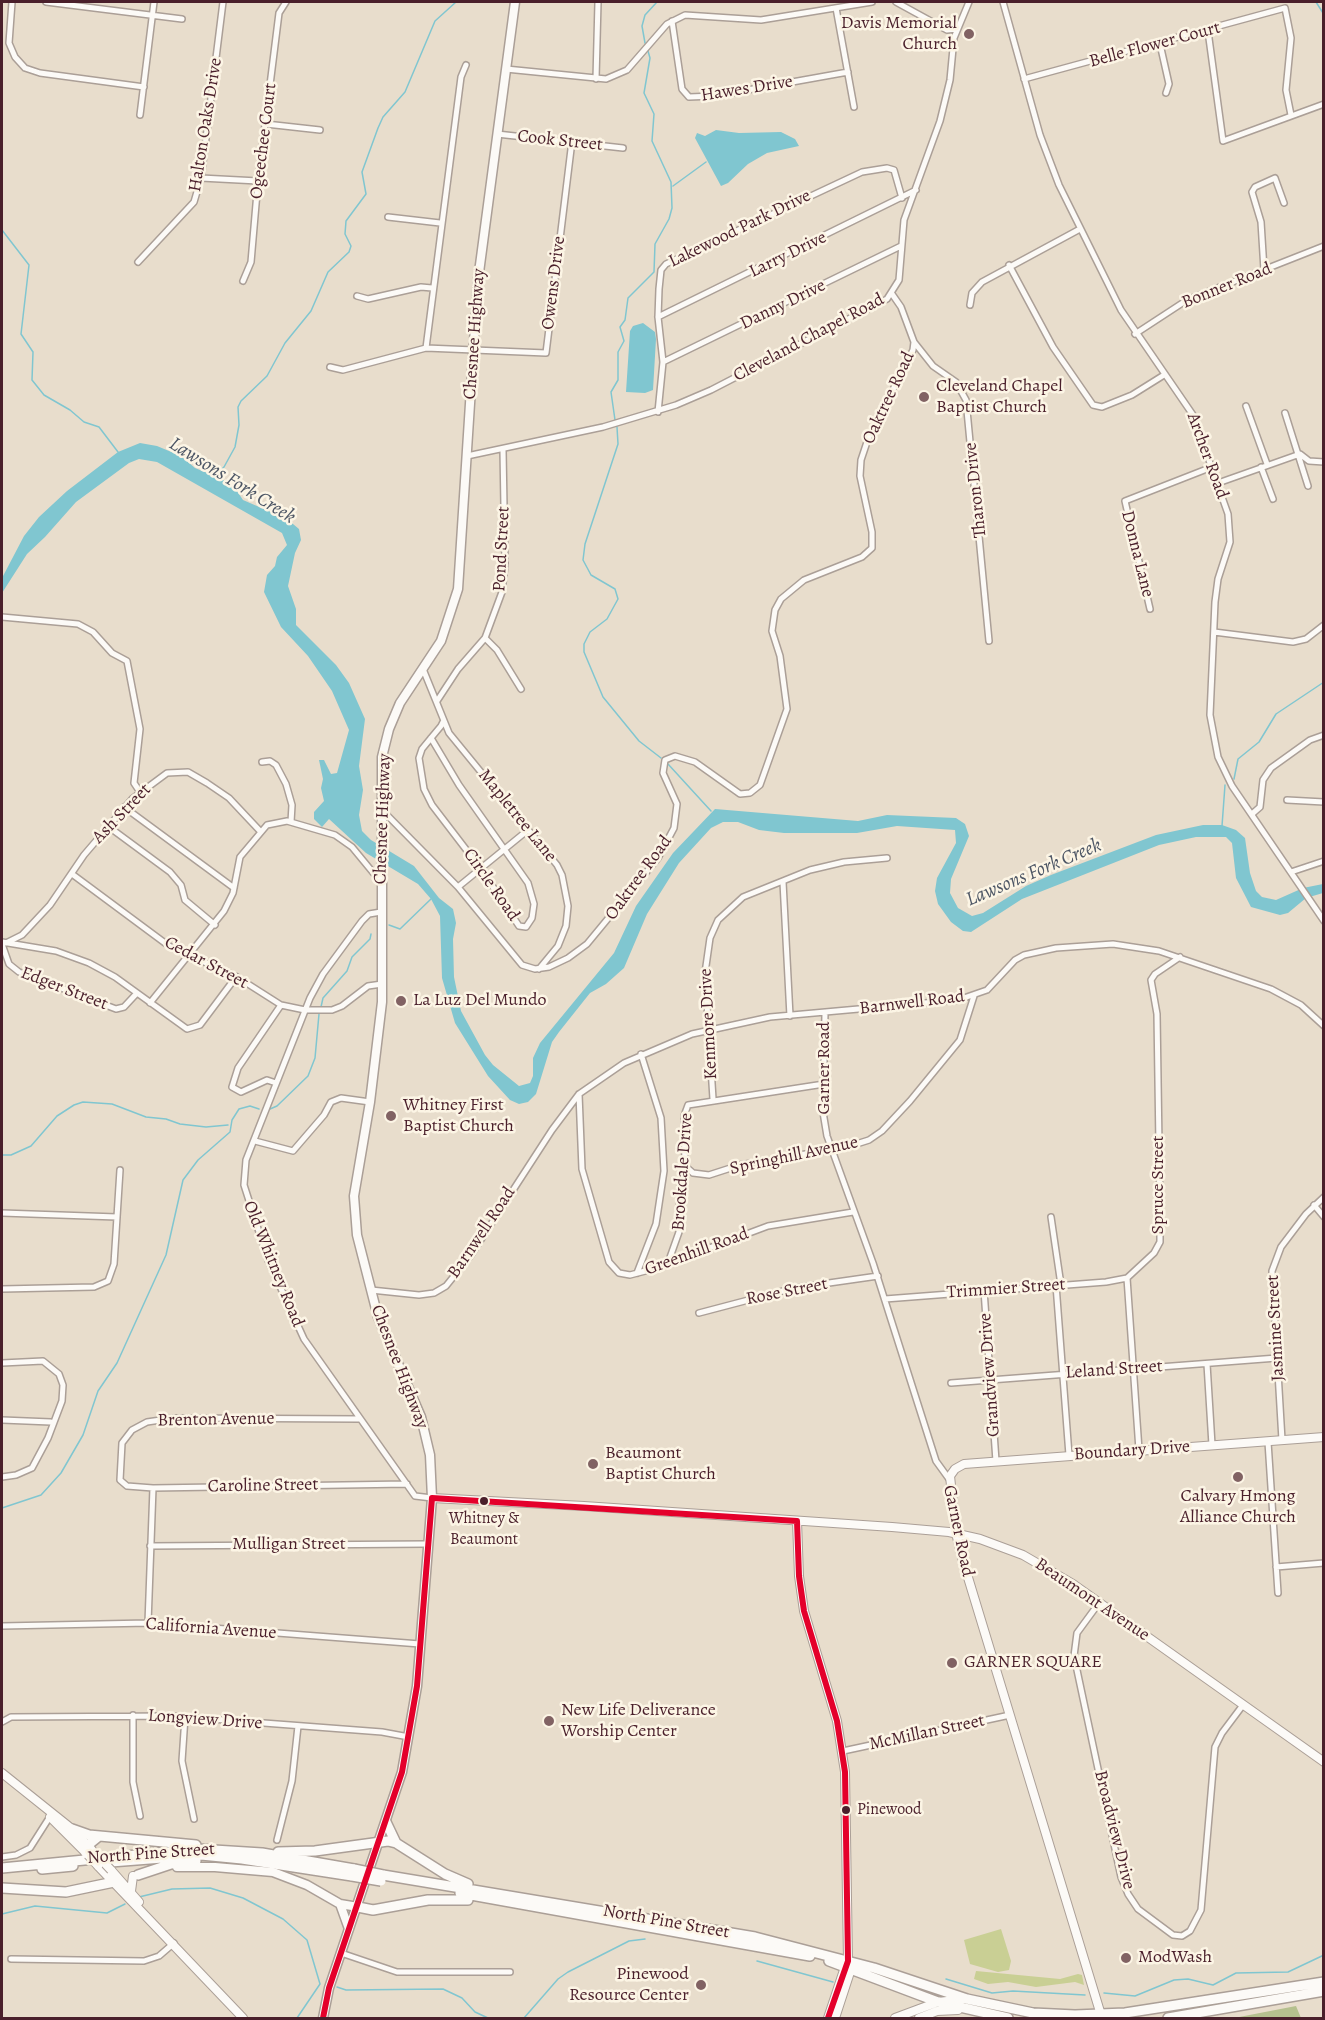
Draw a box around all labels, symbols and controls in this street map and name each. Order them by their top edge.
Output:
place label: Davis Memorial Church [841,13,957,56]
street label: Belle Flower Court [1087,17,1223,73]
marker: Davis Memorial Church [962,27,976,41]
street label: Halton Oaks Drive [185,56,227,194]
street label: Hawes Drive [699,71,795,107]
street label: Ogeechee Court [246,82,282,200]
street label: Cook Street [516,126,604,156]
street label: Lakewood Park Drive [665,185,815,273]
street label: Larry Drive [746,227,830,283]
street label: Owens Drive [538,235,570,331]
street label: Bonner Road [1179,258,1275,314]
street label: Chesnee Highway [460,268,490,400]
street label: Danny Drive [737,275,829,335]
street label: Cleveland Chapel Road [730,289,888,387]
street label: Oaktree Road [858,348,920,448]
place label: Cleveland Chapel Baptist Church [936,376,1063,418]
marker: Cleveland Chapel Baptist Church [917,390,931,404]
street label: Archer Road [1181,410,1233,502]
water label: Lawsons Fork Creek [164,432,300,530]
street label: Tharon Drive [960,441,992,539]
street label: Pond Street [489,506,515,592]
street label: Donna Lane [1116,508,1158,600]
street label: Chesnee Highway [370,753,396,885]
street label: Mapletree Lane [473,765,561,867]
street label: Ash Street [88,779,156,849]
street label: Oaktree Road [601,831,677,925]
water label: Lawsons Fork Creek [963,834,1105,912]
street label: Circle Road [458,844,524,926]
street label: Cedar Street [160,932,252,994]
street label: Edger Street [17,962,111,1016]
street label: Kenmore Drive [695,968,723,1080]
street label: Barnwell Road [858,986,966,1020]
place label: La Luz Del Mundo [413,990,547,1012]
marker: La Luz Del Mundo [394,994,408,1008]
street label: Garner Road [814,1022,836,1114]
place label: Whitney First Baptist Church [403,1095,514,1138]
marker: Whitney First Baptist Church [384,1109,398,1123]
street label: Brookdale Drive [668,1112,698,1232]
street label: Springhill Avenue [728,1132,860,1180]
street label: Spruce Street [1148,1136,1170,1234]
street label: Barnwell Road [443,1183,521,1283]
street label: Old Whitney Road [238,1198,308,1330]
street label: Greenhill Road [642,1223,752,1281]
street label: Rose Street [744,1274,830,1310]
street label: Trimmier Street [946,1274,1066,1304]
street label: Jasmine Street [1262,1274,1290,1382]
street label: Chesnee Highway [365,1302,433,1432]
street label: Grandview Drive [975,1312,1005,1438]
street label: Leland Street [1065,1356,1163,1384]
street label: Brenton Avenue [157,1408,275,1432]
street label: Boundary Drive [1073,1436,1191,1466]
place label: Beaumont Baptist Church [605,1443,716,1486]
marker: Beaumont Baptist Church [586,1457,600,1471]
marker: Calvary Hmong Alliance Church [1231,1470,1245,1484]
street label: Caroline Street [208,1474,318,1498]
street label: Garner Road [938,1483,978,1579]
place label: Calvary Hmong Alliance Church [1180,1486,1296,1528]
marker: Whitney & Beaumont [478,1495,490,1507]
place label: Whitney & Beaumont [449,1509,519,1547]
street label: Mulligan Street [232,1534,346,1556]
street label: Beaumont Avenue [1031,1554,1153,1646]
street label: California Avenue [145,1614,277,1644]
place label: GARNER SQUARE [964,1652,1102,1674]
marker: GARNER SQUARE [945,1656,959,1670]
place label: New Life Deliverance Worship Center [561,1700,716,1742]
street label: Longview Drive [147,1705,263,1735]
street label: McMillan Street [867,1710,987,1756]
marker: New Life Deliverance Worship Center [542,1714,556,1728]
street label: Broadview Drive [1089,1768,1139,1892]
place label: Pinewood [857,1800,922,1820]
marker: Pinewood [840,1804,852,1816]
street label: North Pine Street [86,1839,216,1869]
street label: North Pine Street [601,1900,731,1944]
place label: ModWash [1138,1947,1212,1969]
marker: ModWash [1119,1951,1133,1965]
place label: Pinewood Resource Center [569,1964,689,2006]
marker: Pinewood Resource Center [694,1978,708,1992]

